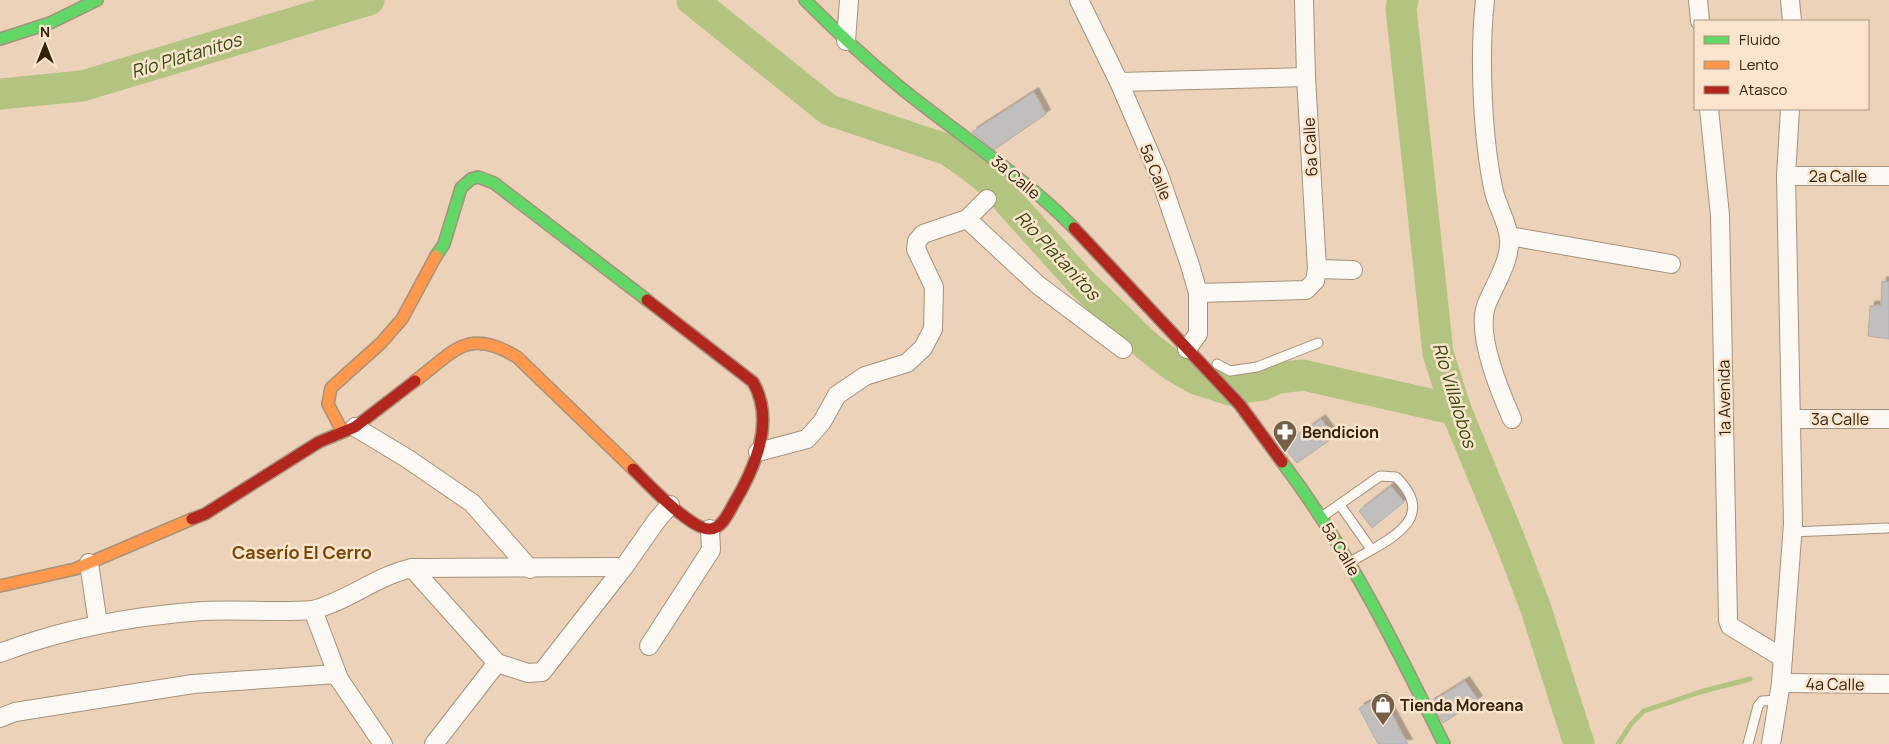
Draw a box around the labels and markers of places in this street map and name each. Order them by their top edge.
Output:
pharmacy icon: Bendicion [1272,419,1298,453]
place label: Bendicion [1302,421,1379,443]
shop icon: Tienda Moreana [1370,692,1396,726]
place label: Tienda Moreana [1400,694,1523,716]

